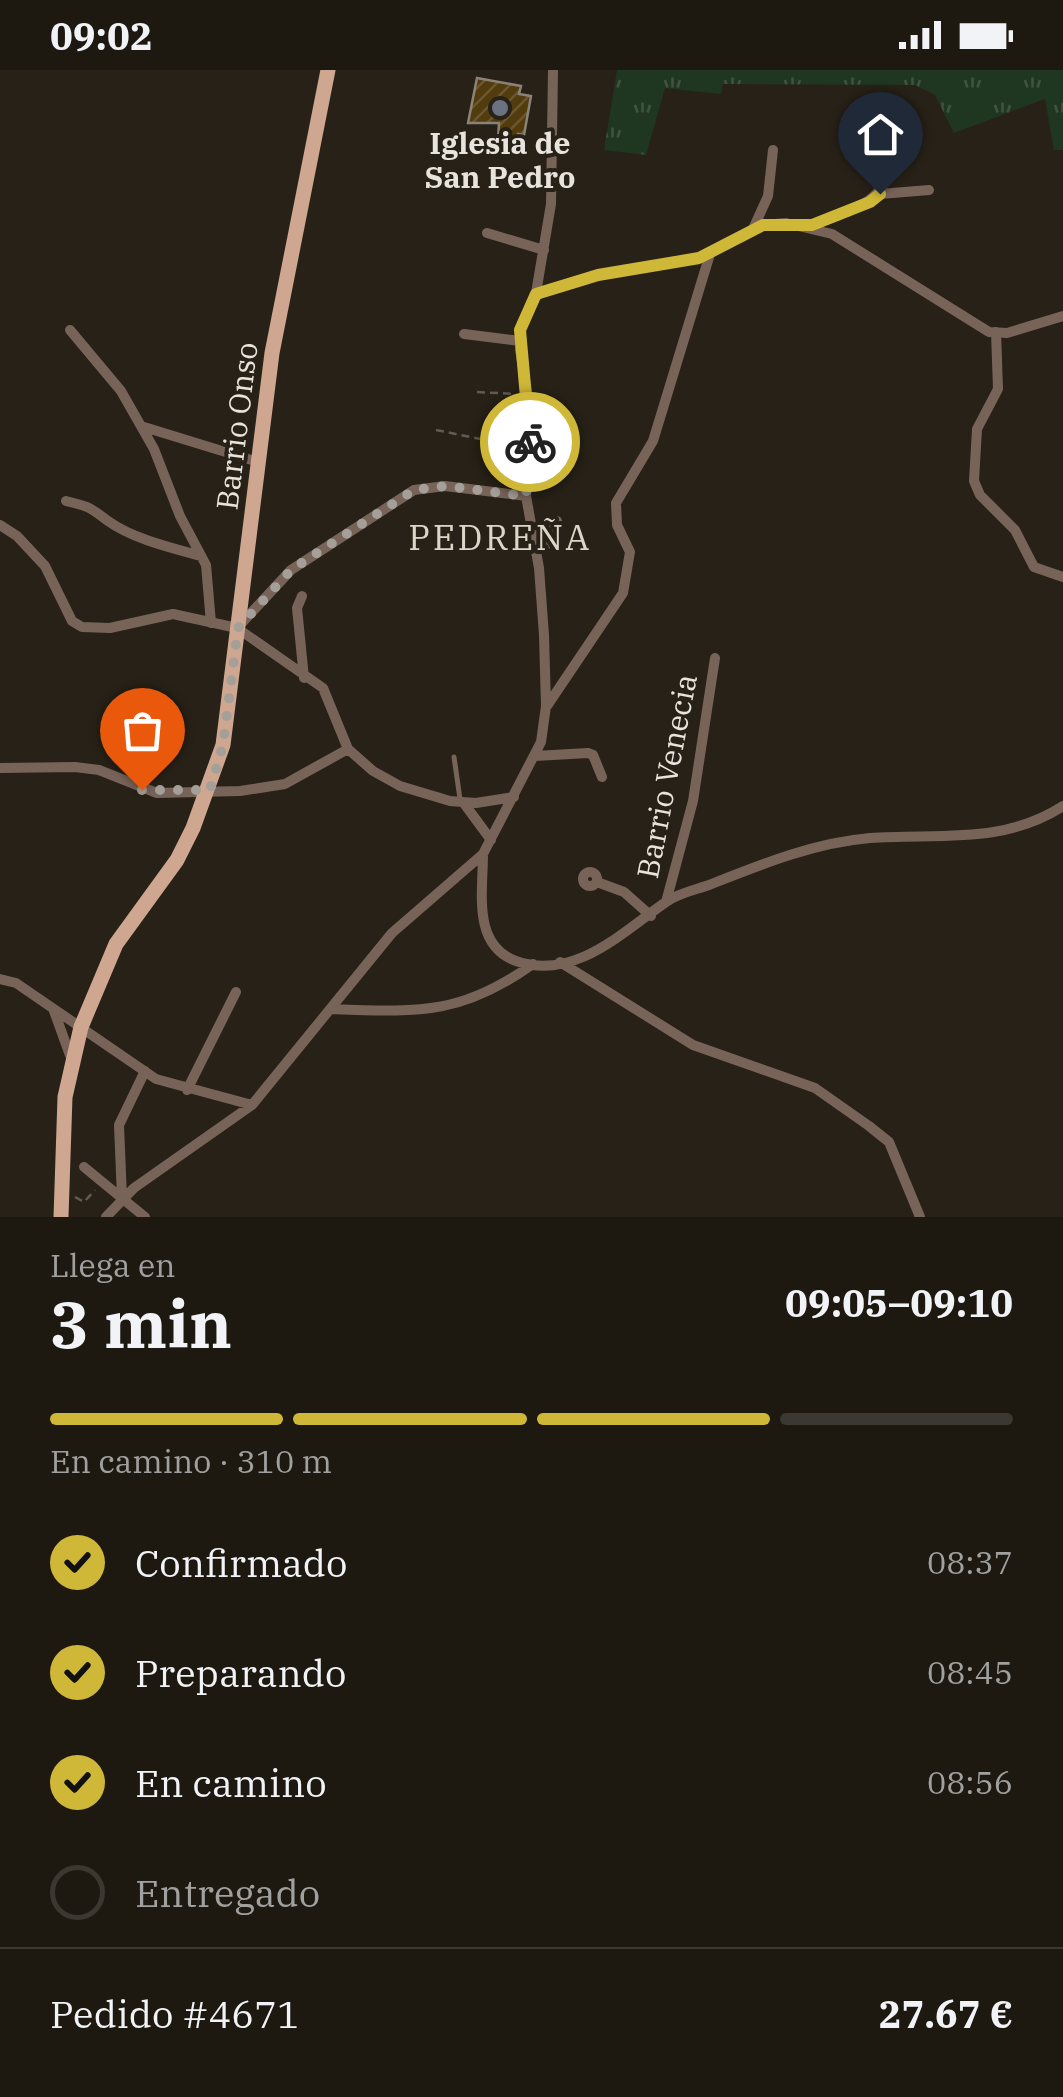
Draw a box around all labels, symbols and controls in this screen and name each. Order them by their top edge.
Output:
text: 09:02 [50,11,153,60]
pin [838,92,923,195]
marker: Iglesia de San Pedro [489,97,511,119]
icon: home [853,107,908,162]
place label: Iglesia de San Pedro [425,123,575,196]
street label: Barrio Onso [206,340,266,512]
courier [480,392,580,492]
icon: bike [503,415,558,470]
district label: PEDREÑA [408,514,592,560]
street label: Barrio Venecia [627,671,705,881]
pin [100,688,185,791]
icon: bag [115,703,170,758]
text: Llega en [50,1244,176,1286]
text: 09:05–09:10 [785,1278,1013,1327]
text: 3 min [50,1281,232,1366]
text: En camino · 310 m [50,1440,332,1482]
icon: check [50,1535,105,1590]
text: Confirmado [135,1538,347,1587]
text: 08:37 [927,1541,1013,1583]
icon: check [50,1645,105,1700]
text: Preparando [135,1648,346,1697]
text: 08:45 [927,1651,1013,1693]
icon: check [50,1755,105,1810]
text: En camino [135,1758,327,1807]
text: 08:56 [927,1761,1013,1803]
text: Entregado [135,1868,320,1917]
text: Pedido #4671 [50,1989,300,2038]
text: 27.67 € [879,1989,1013,2038]

